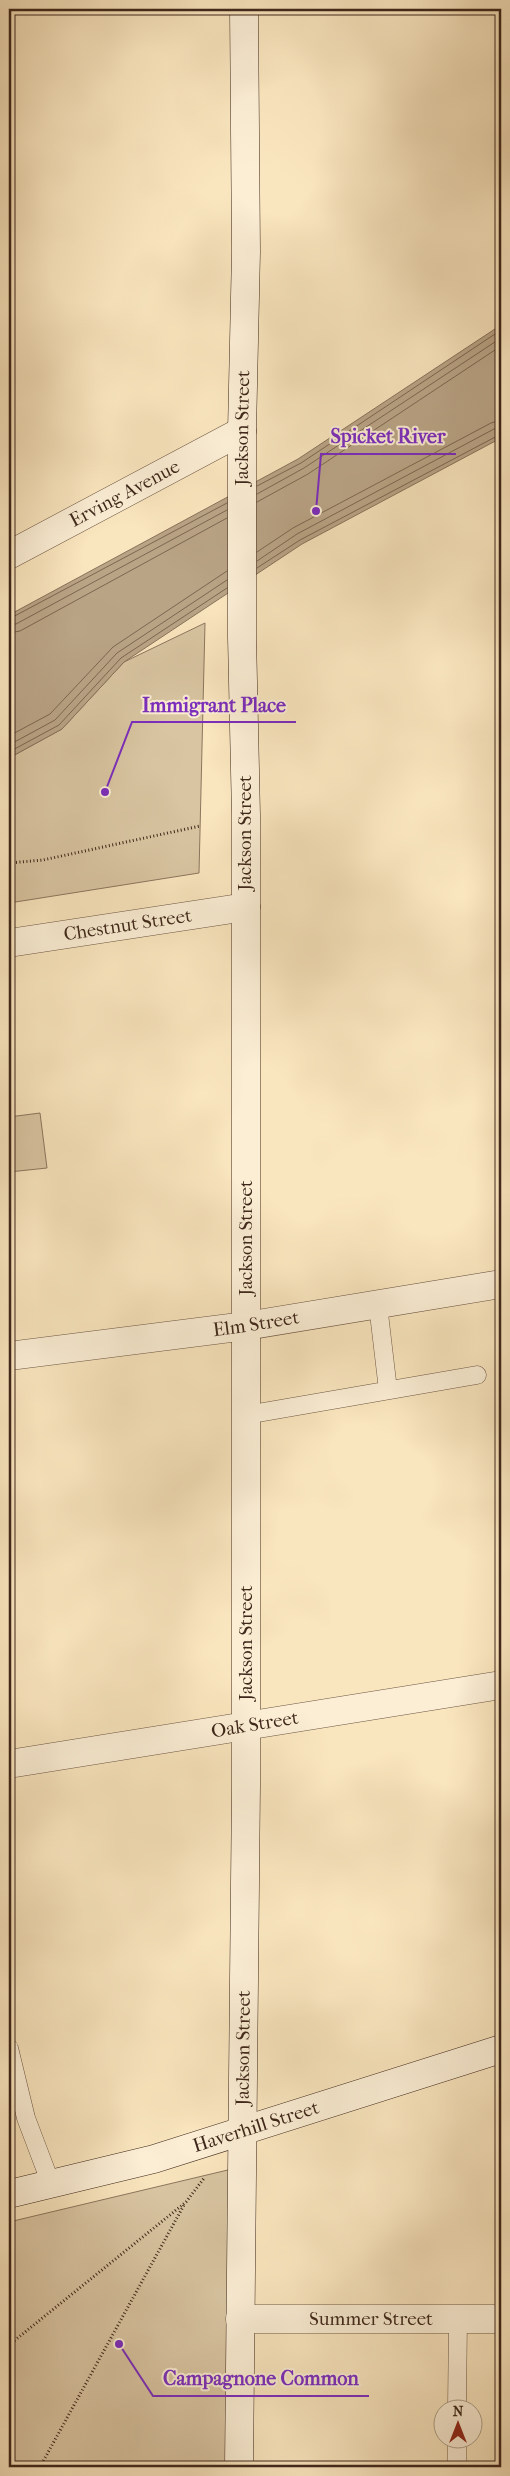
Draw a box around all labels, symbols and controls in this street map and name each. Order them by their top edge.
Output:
street label: Jackson Street [231,370,254,488]
callout: Spicket River [321,419,456,454]
text: Spicket River [330,425,446,448]
street label: Erving Avenue [66,455,183,532]
callout: Immigrant Place [132,687,296,722]
text: Immigrant Place [142,694,286,717]
street label: Jackson Street [234,775,256,893]
street label: Chestnut Street [62,904,193,946]
street label: Jackson Street [235,1180,257,1298]
street label: Elm Street [212,1306,301,1341]
street label: Jackson Street [235,1585,257,1703]
street label: Oak Street [210,1707,300,1742]
street label: Jackson Street [232,1990,255,2108]
street label: Haverhill Street [190,2096,322,2157]
street label: Summer Street [309,2308,433,2330]
callout: Campagnone Common [153,2361,369,2396]
text: Campagnone Common [163,2367,359,2390]
north arrow [432,2398,482,2448]
text: N [453,2403,464,2420]

